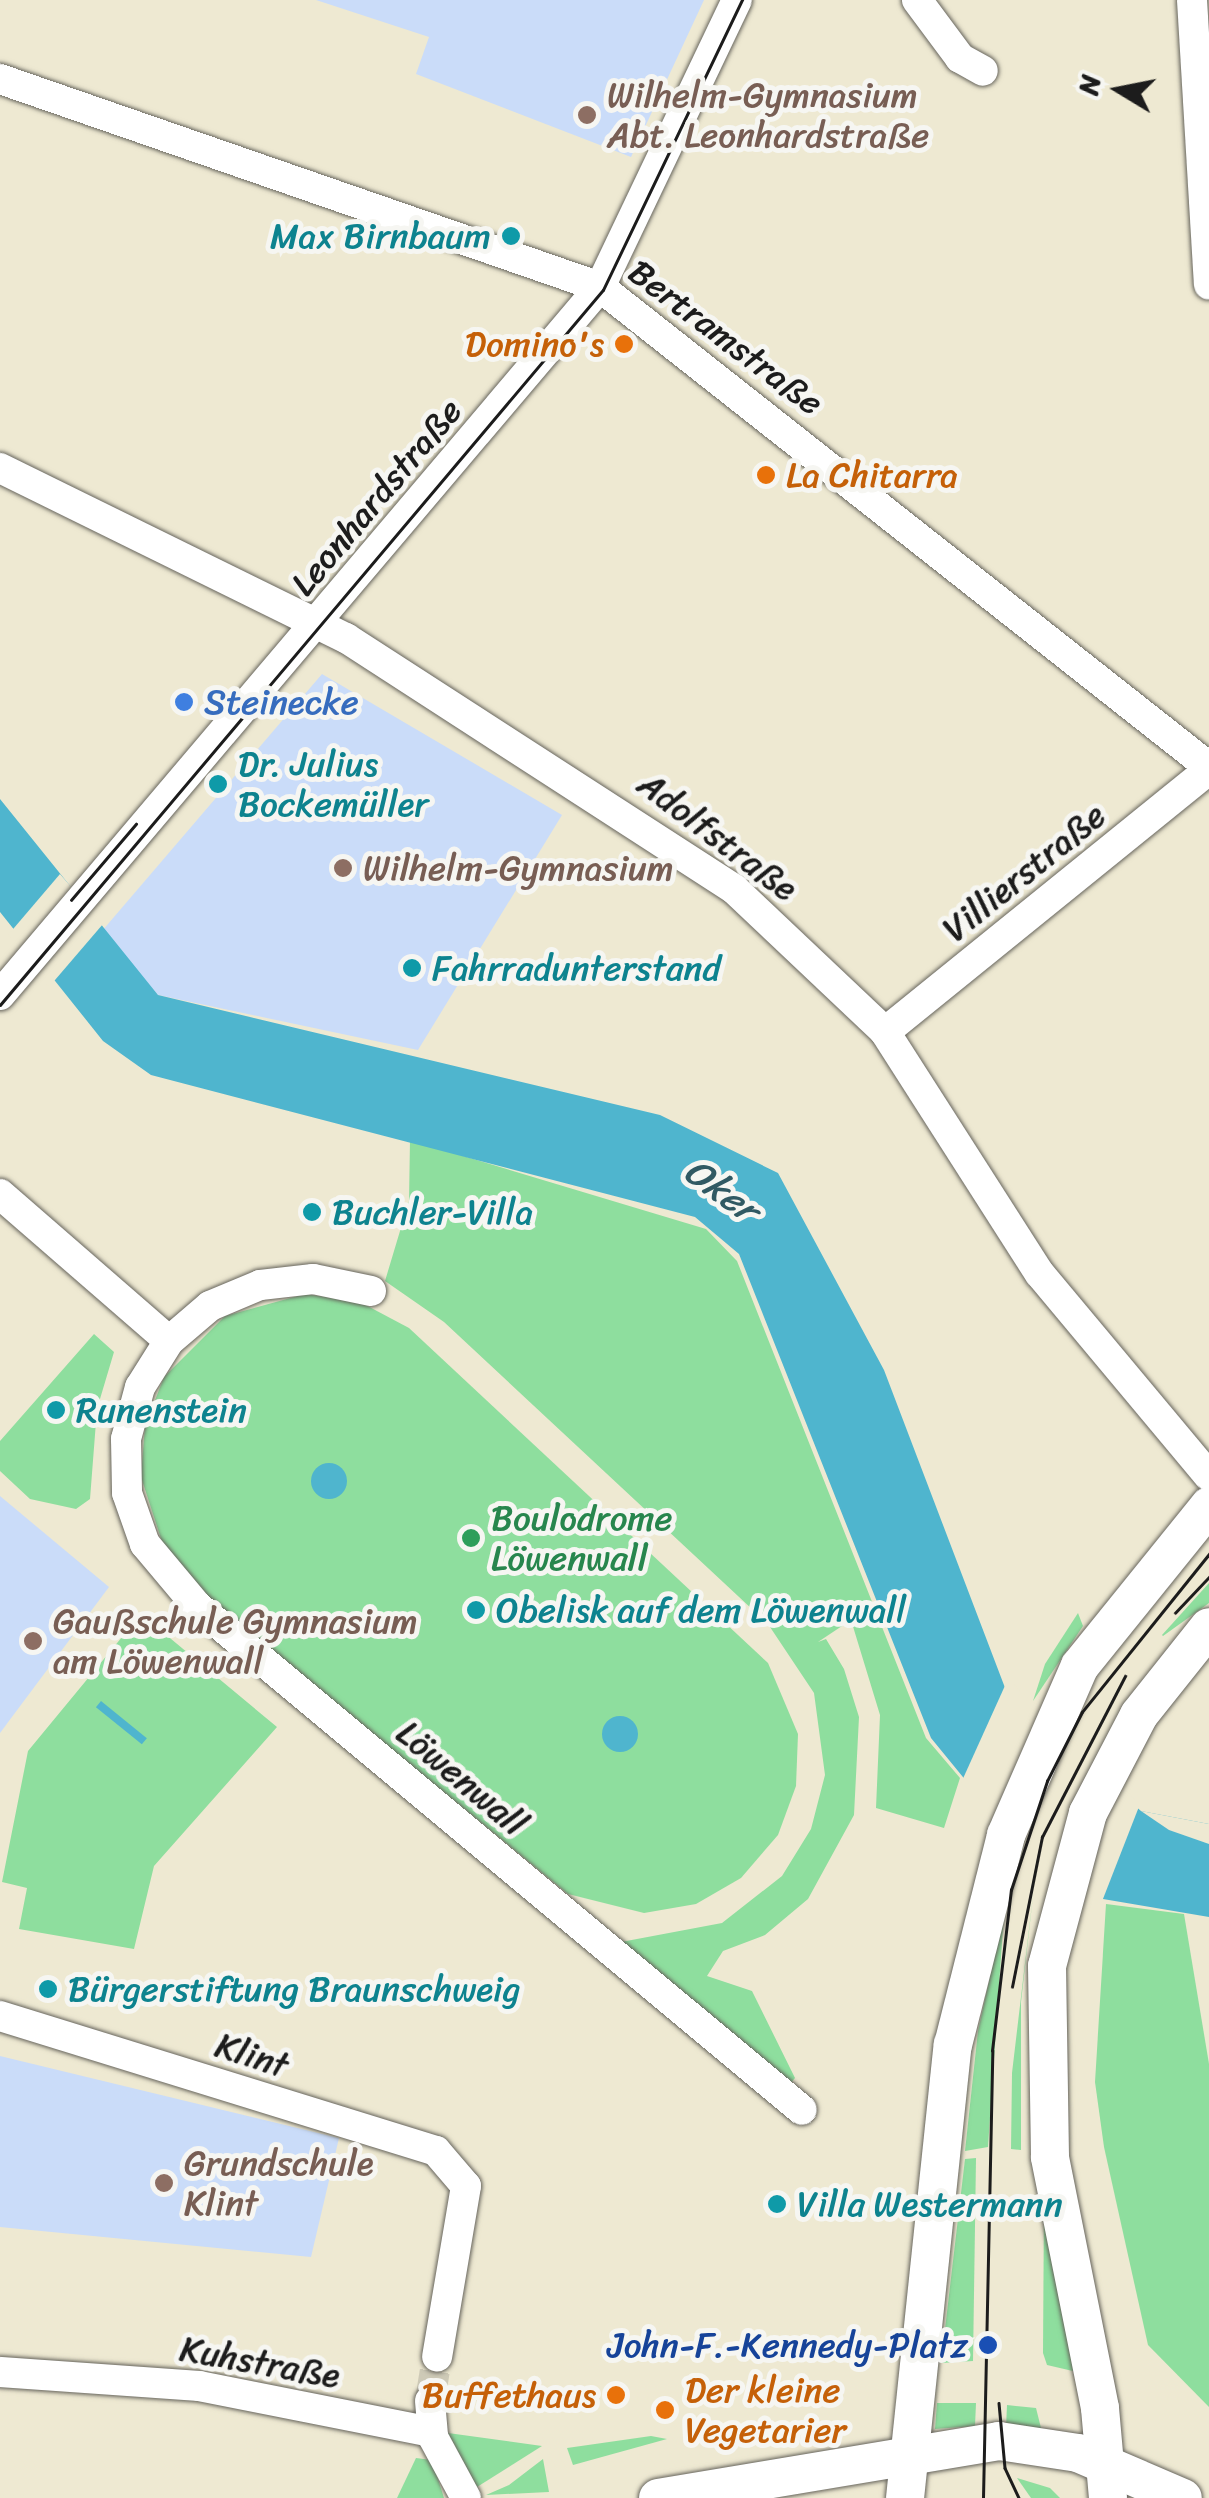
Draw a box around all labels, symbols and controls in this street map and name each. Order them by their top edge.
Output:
north arrow [1069,40,1169,140]
text: N [1063,71,1115,99]
place label: Wilhelm-Gymnasium Abt. Leonhardstraße [607,74,928,156]
marker: Wilhelm-Gymnasium Abt. Leonhardstraße [576,104,598,126]
place label: Max Birnbaum [271,215,491,257]
marker: Max Birnbaum [500,225,522,247]
street label: Bertramstraße [620,250,832,424]
place label: Domino's [465,323,604,365]
marker: Domino's [613,333,635,355]
street label: Leonhardstraße [282,390,470,604]
place label: La Chitarra [786,454,958,496]
marker: La Chitarra [755,464,777,486]
place label: Steinecke [204,681,359,723]
marker: Steinecke [173,691,195,713]
place label: Dr. Julius Bockemüller [238,743,429,825]
street label: Adolfstraße [630,762,806,910]
marker: Dr. Julius Bockemüller [207,773,229,795]
street label: Villierstraße [934,794,1114,950]
place label: Wilhelm-Gymnasium [363,847,674,889]
marker: Wilhelm-Gymnasium [332,857,354,879]
place label: Fahrradunterstand [432,947,721,989]
marker: Fahrradunterstand [401,957,423,979]
water label: Oker [675,1148,767,1232]
place label: Buchler-Villa [332,1191,533,1233]
marker: Buchler-Villa [301,1201,323,1223]
place label: Runenstein [76,1389,247,1431]
marker: Runenstein [45,1399,67,1421]
place label: Boulodrome Löwenwall [491,1497,672,1579]
marker: Boulodrome Löwenwall [460,1527,482,1549]
place label: Obelisk auf dem Löwenwall [496,1589,908,1631]
marker: Obelisk auf dem Löwenwall [465,1599,487,1621]
place label: Gaußschule Gymnasium am Löwenwall [53,1600,418,1682]
marker: Gaußschule Gymnasium am Löwenwall [22,1630,44,1652]
street label: Löwenwall [388,1712,536,1844]
place label: Bürgerstiftung Braunschweig [68,1968,518,2010]
marker: Bürgerstiftung Braunschweig [37,1978,59,2000]
street label: Klint [210,2024,294,2086]
place label: Grundschule Klint [184,2142,374,2224]
marker: Grundschule Klint [153,2172,175,2194]
place label: Villa Westermann [797,2183,1065,2225]
marker: Villa Westermann [766,2193,788,2215]
place label: John-F.-Kennedy-Platz [607,2324,968,2366]
street label: Kuhstraße [177,2327,343,2397]
marker: John-F.-Kennedy-Platz [977,2334,999,2356]
place label: Der kleine Vegetarier [685,2369,846,2451]
place label: Buffethaus [422,2374,596,2416]
marker: Buffethaus [605,2384,627,2406]
marker: Der kleine Vegetarier [654,2399,676,2421]

